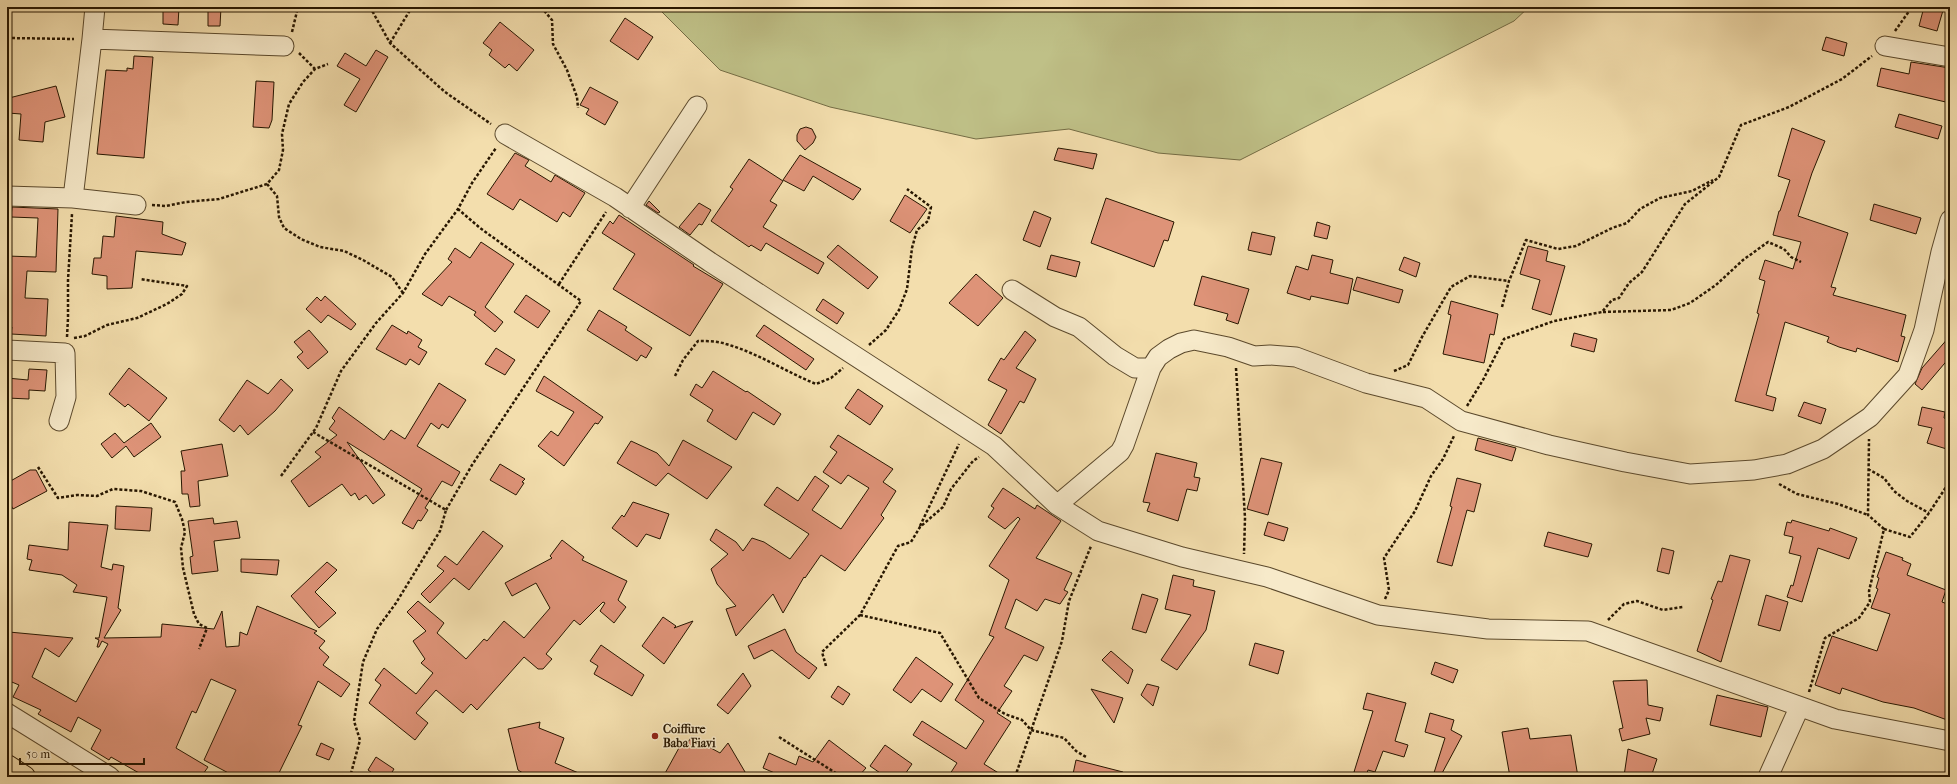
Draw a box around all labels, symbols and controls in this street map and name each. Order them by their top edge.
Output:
place label: Coiffure Baba Fiavi [663,722,716,750]
marker: Coiffure Baba Fiavi [650,731,660,741]
scale bar [20,740,144,766]
text: 50 m [26,747,50,761]

